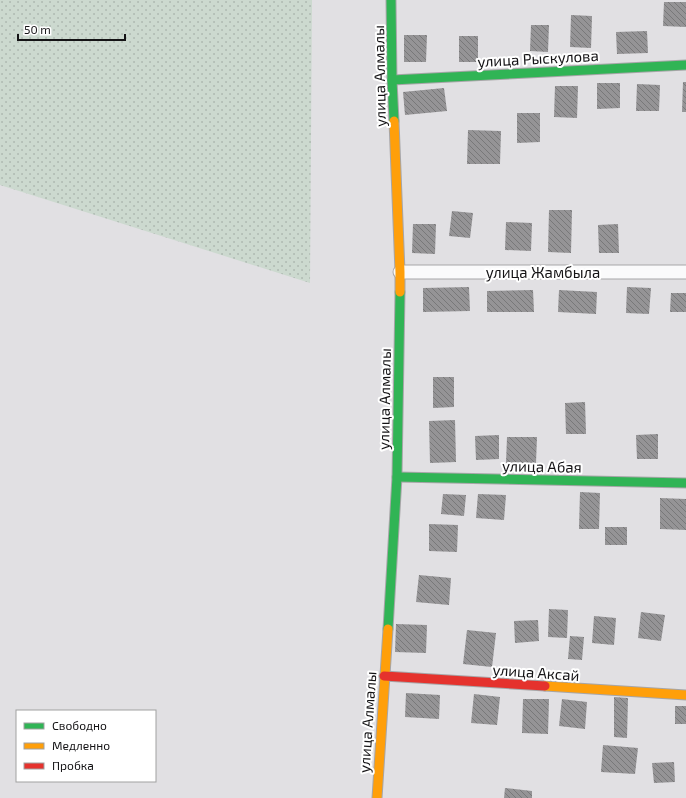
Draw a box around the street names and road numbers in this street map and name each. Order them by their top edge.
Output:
street label: улица Алмалы [369,25,390,127]
street label: улица Рыскулова [477,46,599,71]
street label: улица Жамбыла [486,263,600,282]
street label: улица Алмалы [374,348,395,450]
street label: улица Абая [502,456,582,477]
street label: улица Аксай [492,660,580,685]
street label: улица Алмалы [354,671,381,773]

